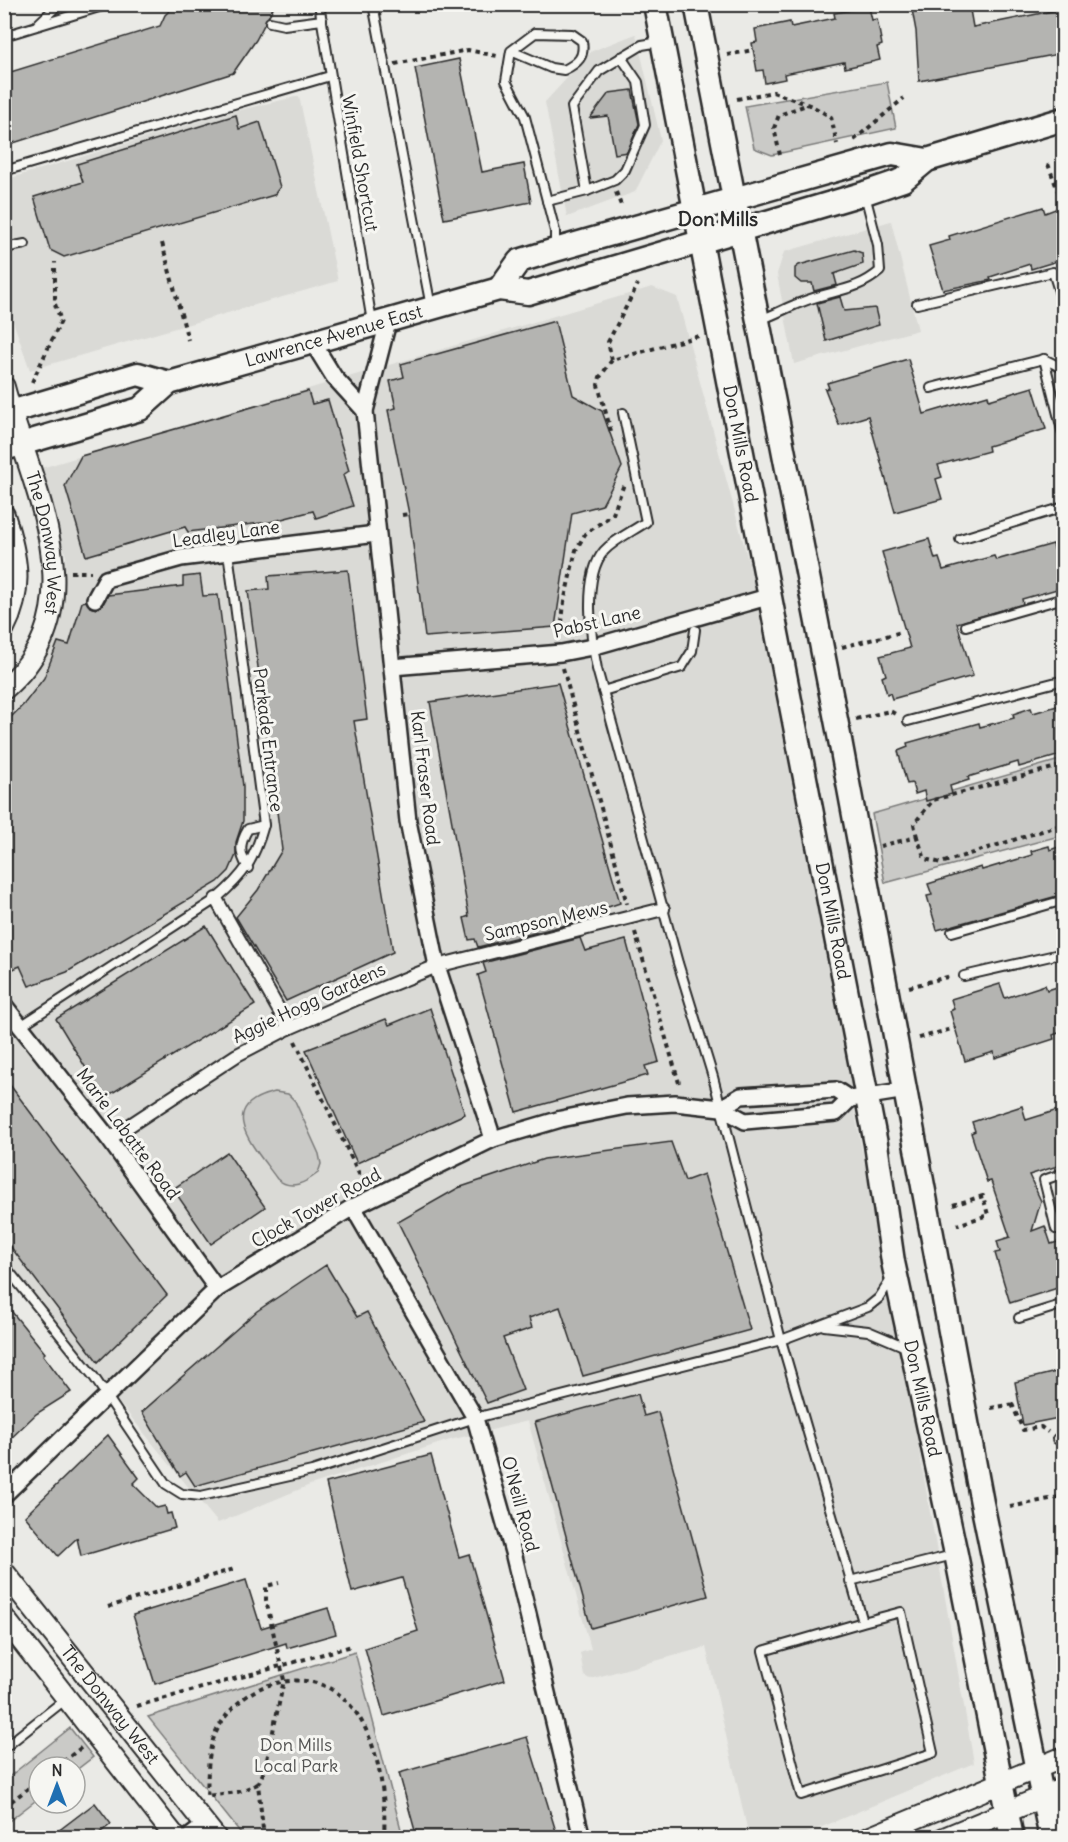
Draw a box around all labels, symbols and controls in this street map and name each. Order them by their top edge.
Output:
street label: Winfield Shortcut [337,93,384,233]
district label: Don Mills [678,206,758,231]
street label: Lawrence Avenue East [242,299,425,372]
street label: Don Mills Road [718,383,763,505]
street label: The Donway West [21,468,66,617]
street label: Leadley Lane [171,515,281,552]
street label: Pabst Lane [551,600,643,643]
street label: Parkade Entrance [248,667,289,813]
street label: Karl Fraser Road [406,709,445,847]
street label: Don Mills Road [811,860,856,982]
street label: Sampson Mews [482,895,610,946]
street label: Aggie Hogg Gardens [229,957,389,1048]
street label: Marie Labatte Road [72,1064,185,1204]
street label: Clock Tower Road [247,1162,385,1253]
street label: Don Mills Road [899,1338,947,1459]
street label: O'Neill Road [497,1454,544,1555]
street label: The Donway West [56,1641,165,1769]
park label: Don Mills Local Park [254,1733,338,1777]
north arrow [27,1755,87,1815]
text: N [51,1760,63,1780]

